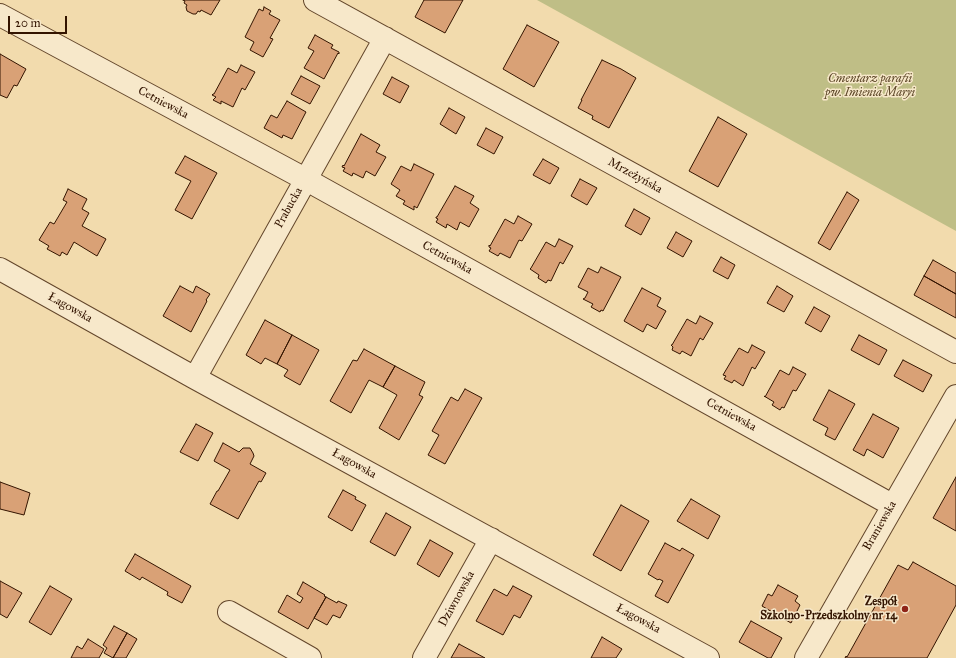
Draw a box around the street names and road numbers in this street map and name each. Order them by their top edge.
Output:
street label: Cetniewska [135,84,191,122]
street label: Mrzeżyńska [605,155,665,197]
street label: Prabucka [272,185,306,231]
street label: Cetniewska [419,238,475,278]
street label: Łagowska [45,290,95,326]
street label: Cetniewska [703,395,759,435]
street label: Łagowska [329,446,379,482]
street label: Braniewska [860,499,900,553]
street label: Dziwnowska [436,569,478,629]
street label: Łagowska [613,601,663,637]

